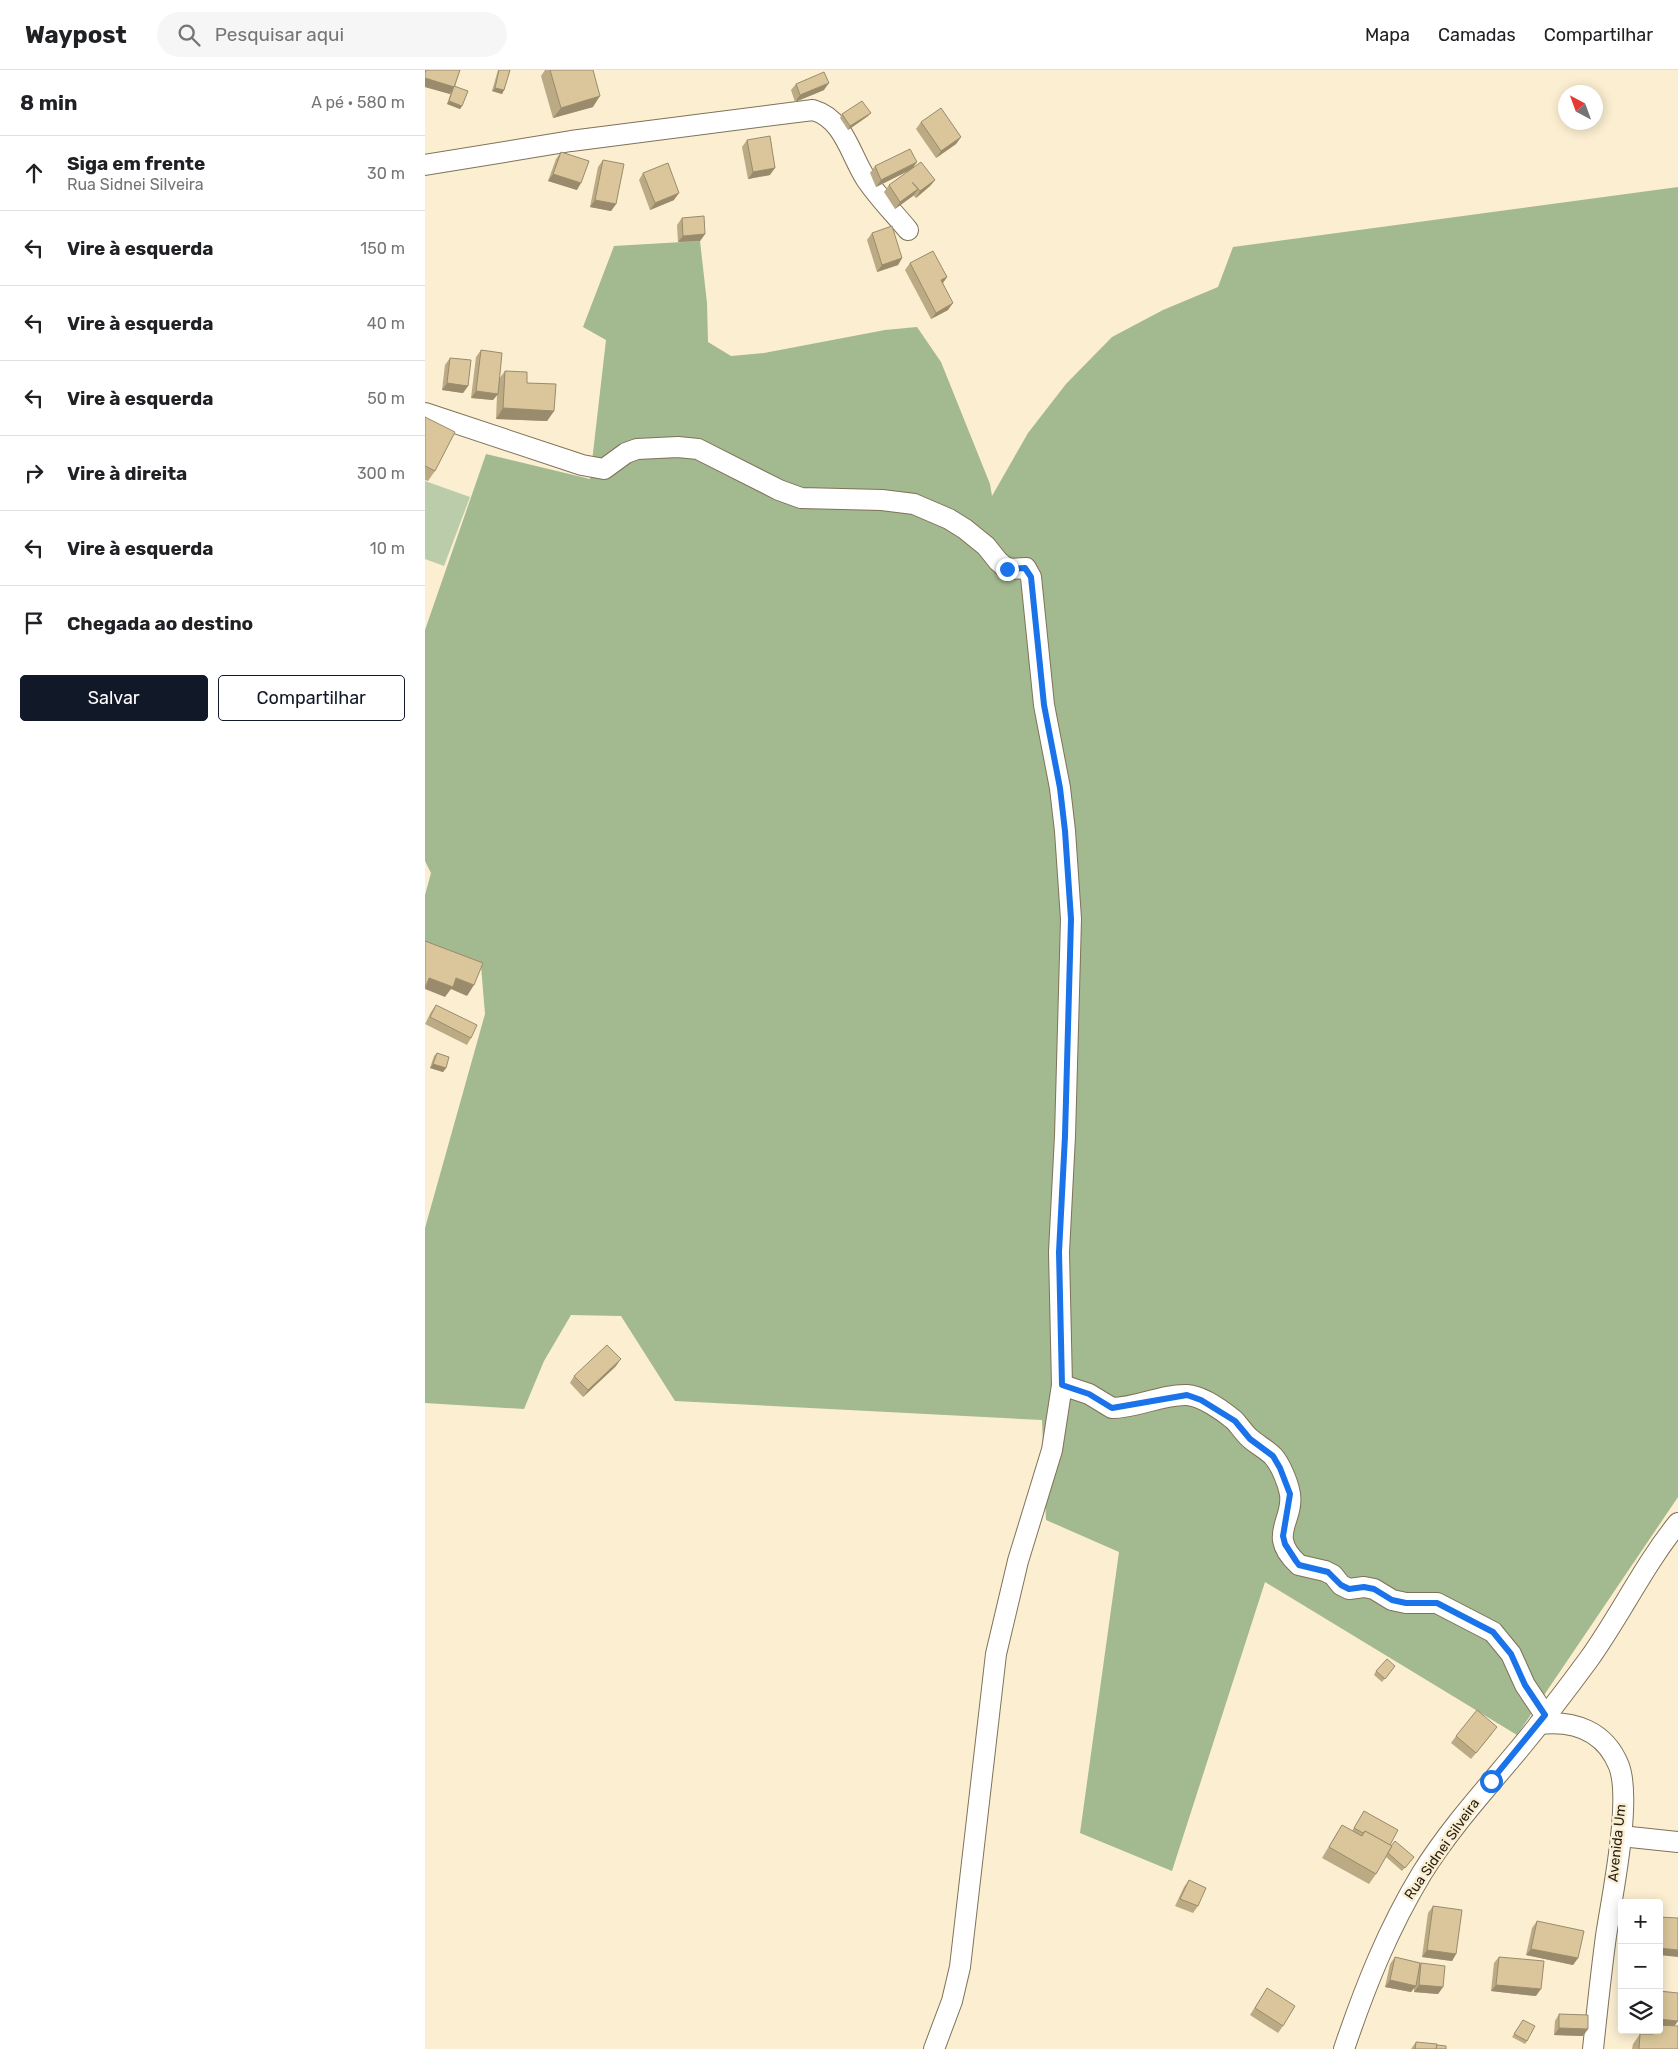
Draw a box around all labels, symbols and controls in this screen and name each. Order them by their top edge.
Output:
search box [157,12,507,57]
text: Waypost [25,21,127,49]
icon: search [175,21,203,49]
text: Pesquisar aqui [215,23,344,46]
text: Mapa [1365,24,1410,46]
text: Camadas [1438,24,1516,46]
text: Compartilhar [1544,24,1653,46]
north arrow [1558,85,1603,130]
text: 8 min [20,90,77,115]
text: A pé · 580 m [311,93,405,112]
text: Siga em frente [67,152,205,175]
icon: ahead [20,159,48,187]
text: 30 m [367,164,405,183]
text: Rua Sidnei Silveira [67,175,204,194]
icon: left [20,234,48,262]
text: Vire à esquerda [67,237,214,260]
text: 150 m [360,239,405,258]
icon: left [20,309,48,337]
text: Vire à esquerda [67,312,214,335]
text: 40 m [367,314,405,333]
icon: left [20,384,48,412]
text: Vire à esquerda [67,387,214,410]
text: 50 m [367,389,405,408]
icon: right [20,459,48,487]
text: Vire à direita [67,462,187,485]
text: 300 m [357,464,405,483]
icon: left [20,534,48,562]
text: Vire à esquerda [67,537,214,560]
text: 10 m [370,539,405,558]
route end [996,558,1019,581]
icon: arrive [20,609,48,637]
text: Chegada ao destino [67,612,253,635]
button: Salvar [20,675,208,721]
button: Compartilhar [218,675,405,721]
route start [1480,1770,1503,1793]
street label: Rua Sidnei Silveira [1401,1795,1483,1903]
street label: Avenida Um [1604,1803,1630,1883]
map controls [1618,1899,1663,2034]
button: + [1618,1899,1663,1944]
button: − [1618,1944,1663,1989]
button: layers [1618,1989,1663,2034]

